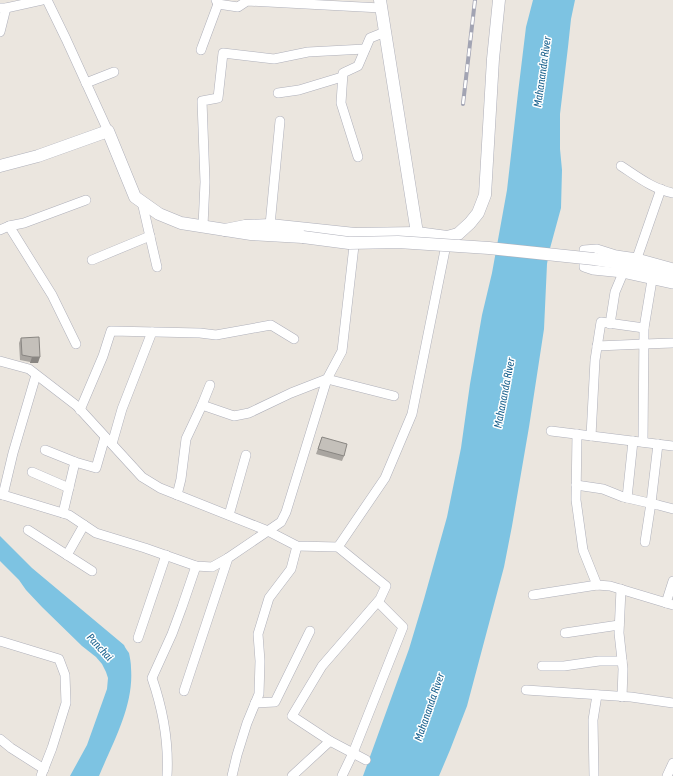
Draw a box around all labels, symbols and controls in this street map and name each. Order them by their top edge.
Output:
water label: Mahananda River [531,35,553,108]
water label: Mahananda River [491,356,517,429]
water label: Panchai [84,631,116,663]
water label: Mahananda River [412,671,447,743]

